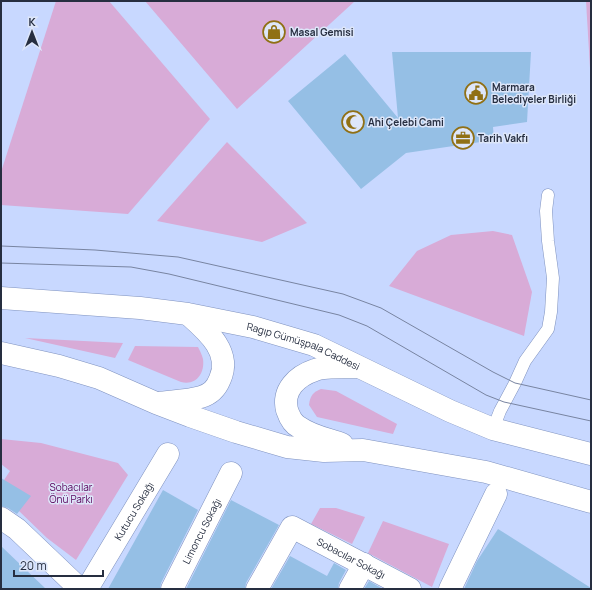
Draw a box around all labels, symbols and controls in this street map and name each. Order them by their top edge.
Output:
north arrow [12,12,52,52]
text: K [28,14,36,29]
shop icon: Masal Gemisi [261,19,287,45]
place label: Masal Gemisi [290,25,354,39]
public building icon: Marmara Belediyeler Birliği [463,80,489,106]
place label: Marmara Belediyeler Birliği [492,80,576,106]
mosque icon: Ahi Çelebi Cami [340,109,366,135]
place label: Ahi Çelebi Cami [368,115,444,129]
office icon: Tarih Vakfı [450,125,476,151]
place label: Tarih Vakfı [478,131,528,145]
street label: Ragıp Gümüşpala Caddesi [246,319,363,373]
street label: Kutucu Sokağı [111,479,157,543]
park label: Sobacılar Önü Parkı [49,480,93,506]
street label: Limoncu Sokağı [179,496,224,566]
street label: Sobacılar Sokağı [314,534,388,582]
scale bar [14,552,103,578]
text: 20 m [20,557,47,574]

